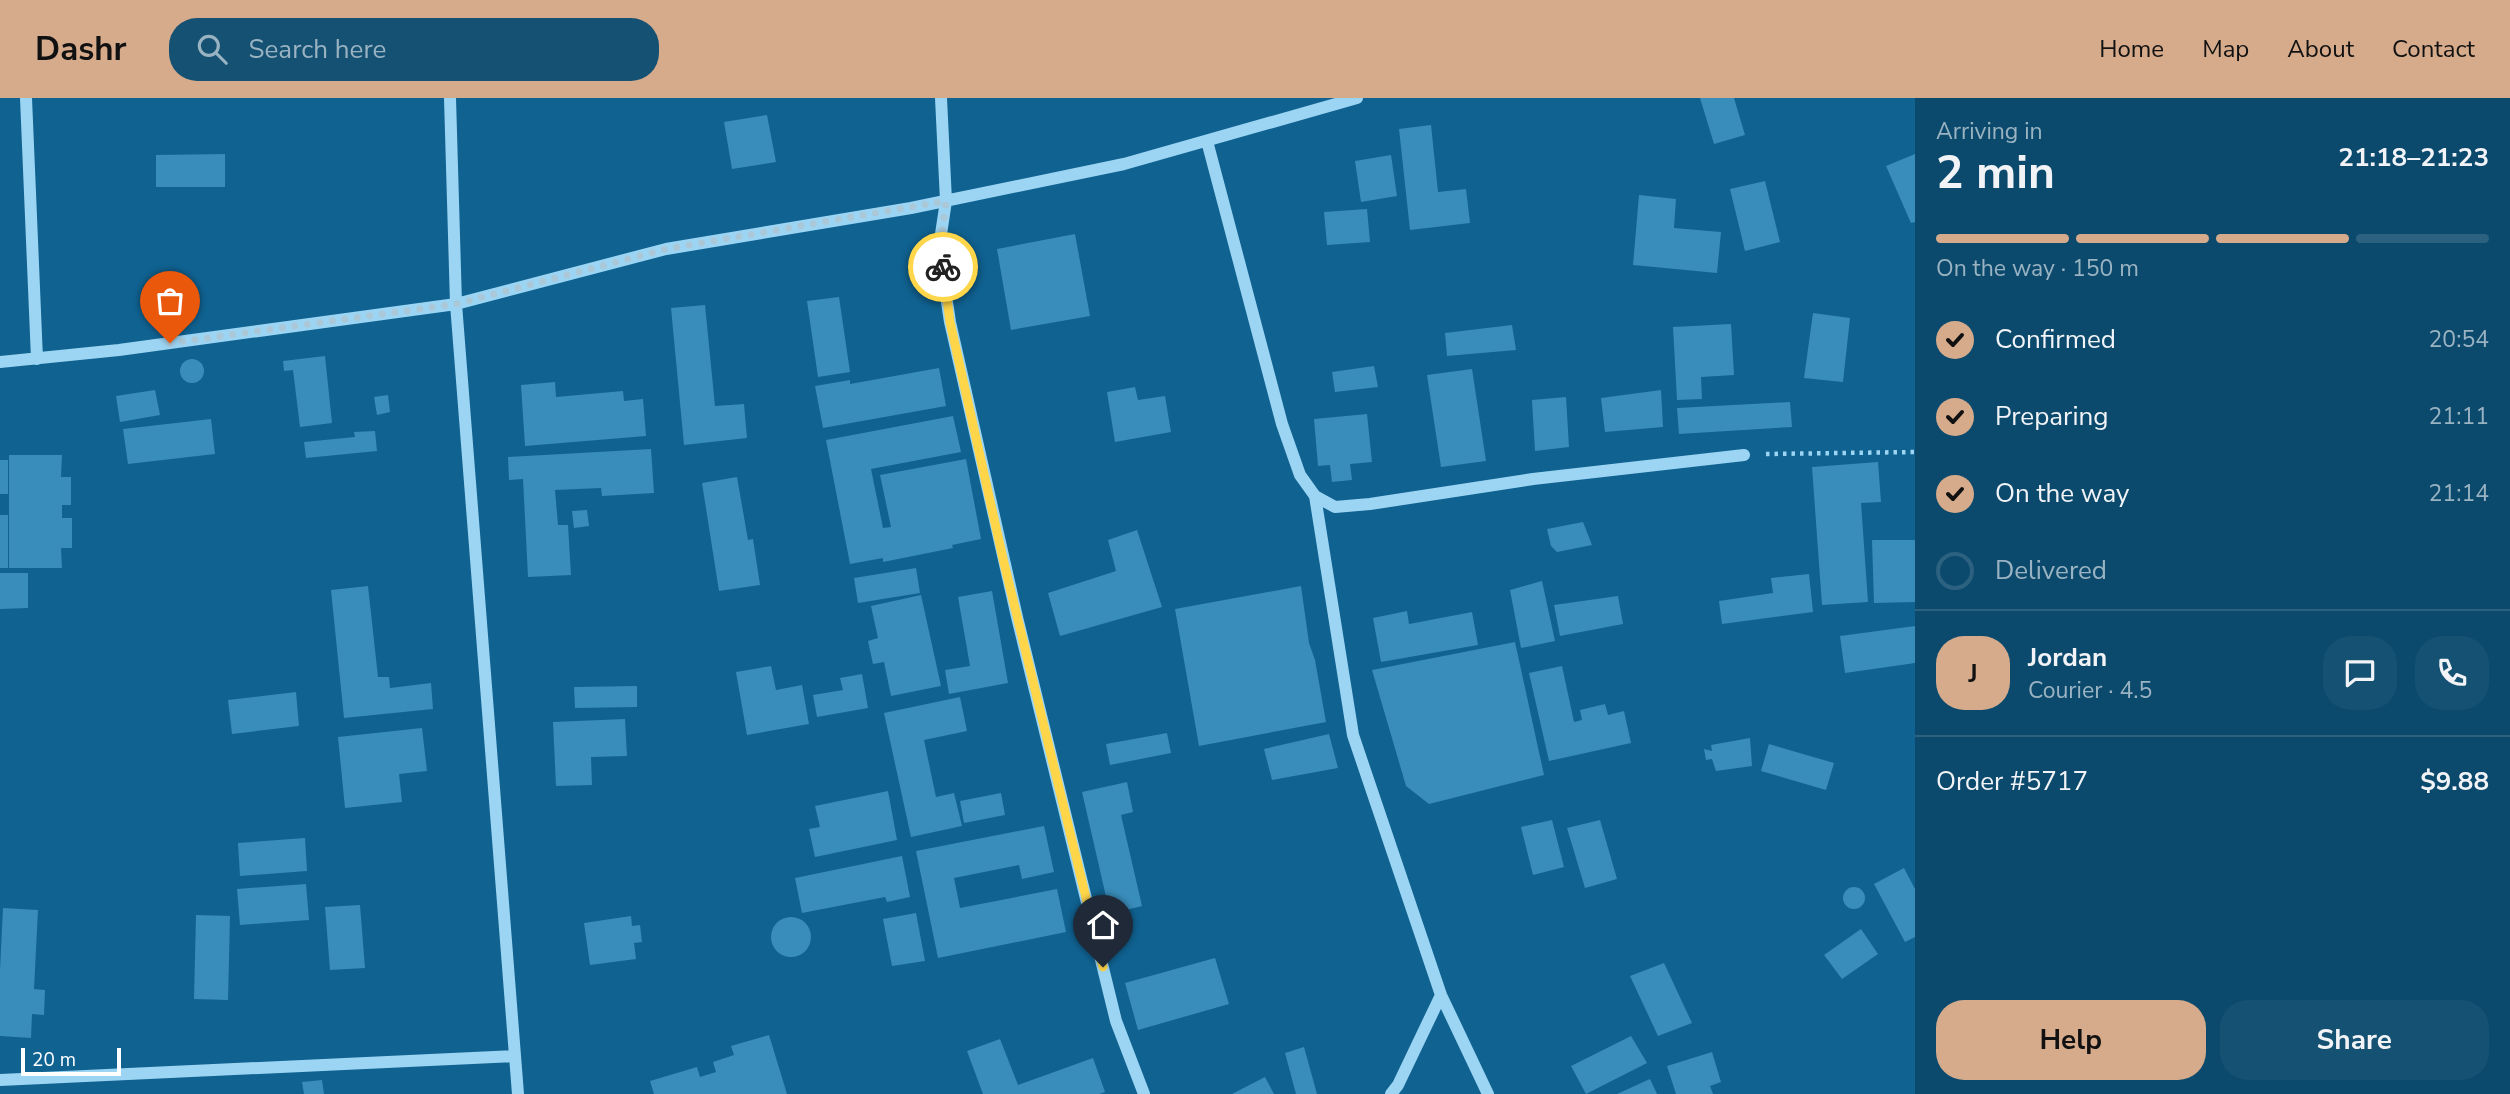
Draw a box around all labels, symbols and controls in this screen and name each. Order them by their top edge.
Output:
search box [169,18,659,81]
text: Dashr [35,27,127,72]
icon: search [193,30,231,68]
text: Search here [249,32,386,67]
text: Home [2099,33,2164,65]
text: Map [2202,33,2249,65]
text: About [2287,33,2354,65]
text: Contact [2392,33,2475,65]
text: Arriving in [1936,116,2043,147]
text: 21:18–21:23 [2338,140,2489,175]
text: 2 min [1936,141,2055,204]
courier [908,232,978,302]
icon: bike [924,248,962,286]
text: On the way · 150 m [1936,253,2139,284]
pin [140,271,200,343]
icon: bag [151,282,189,320]
icon: check [1936,321,1974,359]
text: Confirmed [1995,322,2116,357]
text: 20:54 [2429,324,2489,355]
icon: check [1936,398,1974,436]
text: Preparing [1995,399,2108,434]
text: 21:11 [2429,401,2489,432]
icon: check [1936,475,1974,513]
text: On the way [1995,476,2129,511]
text: 21:14 [2429,478,2489,509]
text: Delivered [1995,553,2107,588]
button: chat [2323,636,2397,710]
button: phone [2415,636,2489,710]
text: Jordan [2028,640,2107,675]
text: J [1968,656,1978,691]
text: Courier · 4.5 [2028,675,2152,706]
text: Order #5717 [1936,764,2088,799]
text: $9.88 [2420,764,2489,799]
pin [1073,895,1133,967]
icon: home [1084,906,1122,944]
button: Help [1936,1000,2206,1080]
button: Share [2220,1000,2489,1080]
scale bar [21,1045,121,1077]
text: 20 m [32,1047,76,1073]

